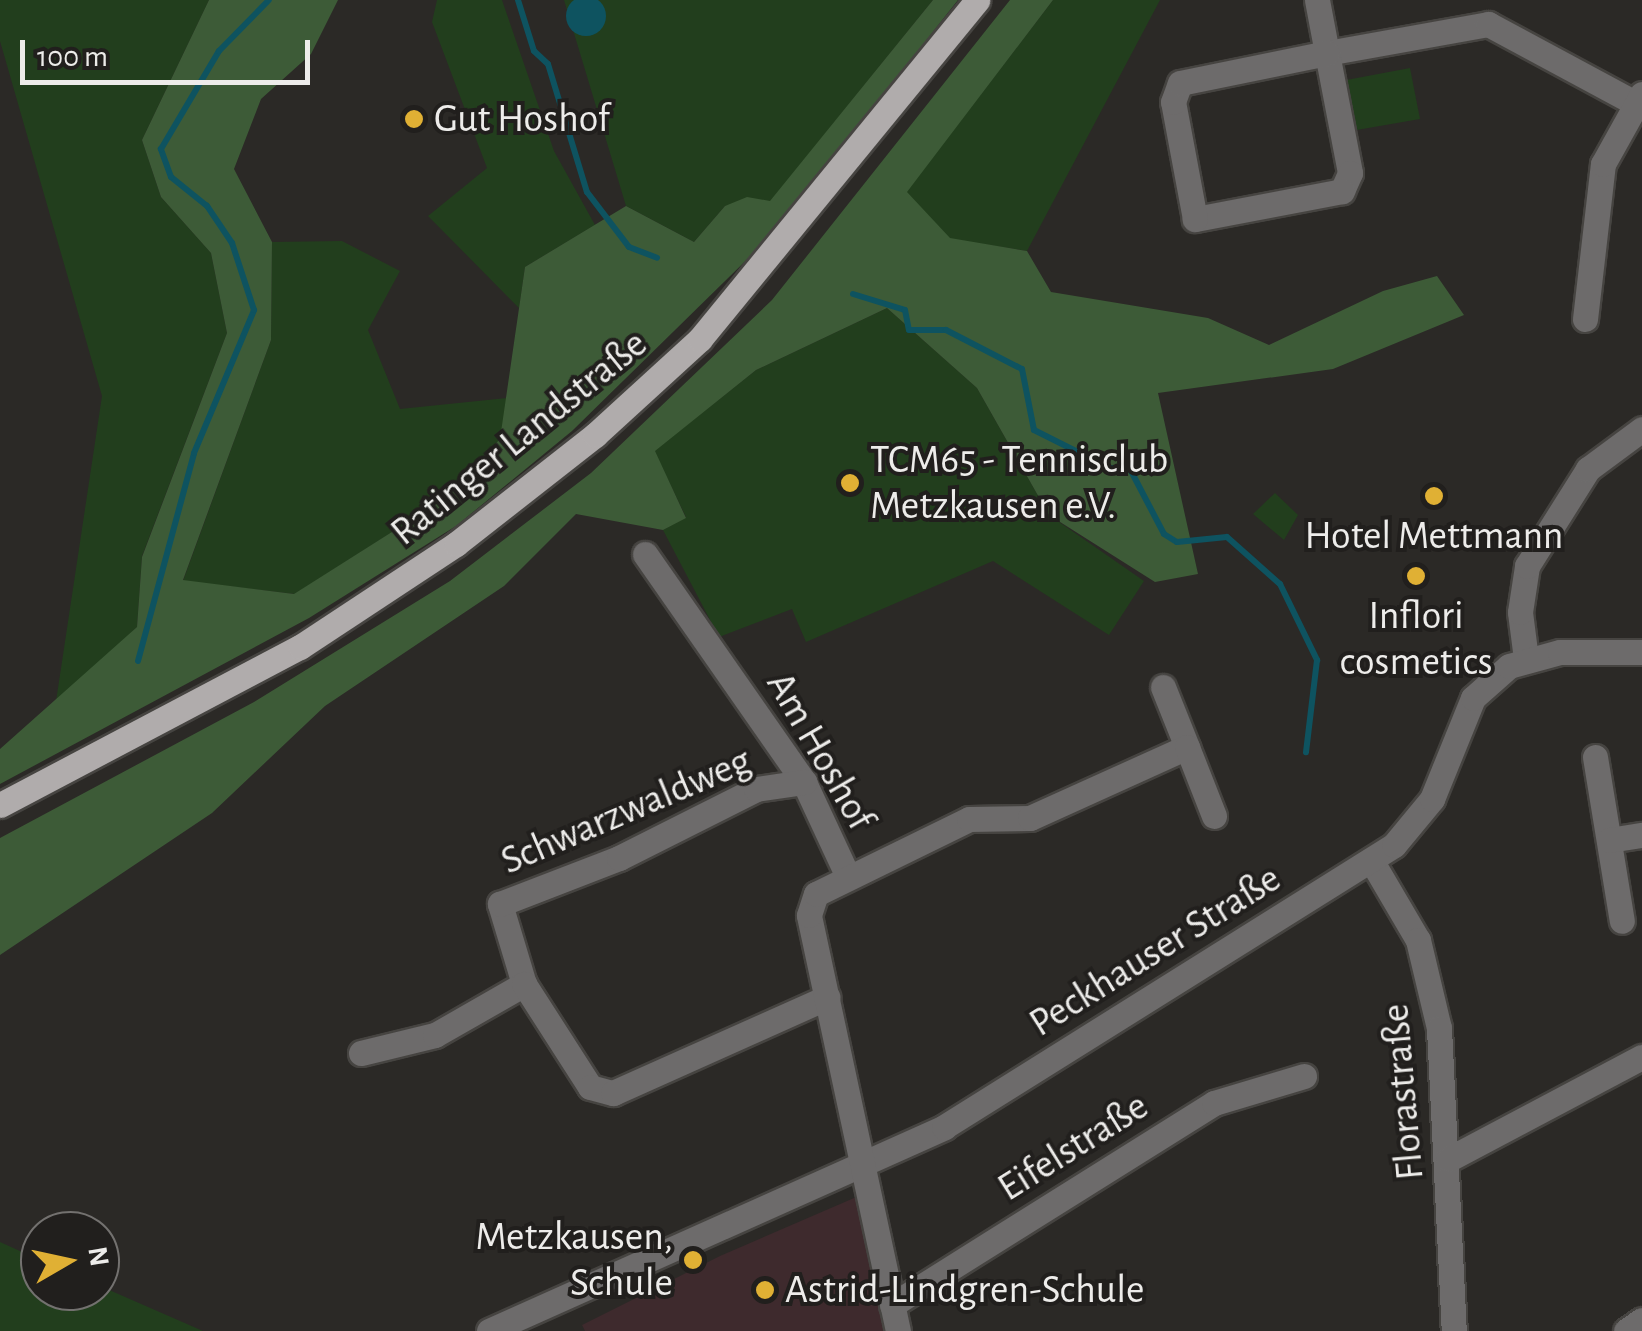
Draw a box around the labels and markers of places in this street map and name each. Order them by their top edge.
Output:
place label: Gut Hoshof [434,95,610,143]
marker: Gut Hoshof [403,108,425,130]
place label: TCM65 - Tennisclub Metzkausen e.V. [870,436,1168,530]
marker: TCM65 - Tennisclub Metzkausen e.V. [839,472,861,494]
marker: Hotel Mettmann [1423,485,1445,507]
place label: Hotel Mettmann [1305,512,1563,560]
marker: Inflori cosmetics [1405,565,1427,587]
place label: Inflori cosmetics [1340,592,1492,686]
place label: Metzkausen, Schule [475,1213,673,1307]
marker: Metzkausen, Schule [682,1249,704,1271]
place label: Astrid-Lindgren-Schule [785,1266,1144,1314]
marker: Astrid-Lindgren-Schule [754,1279,776,1301]

